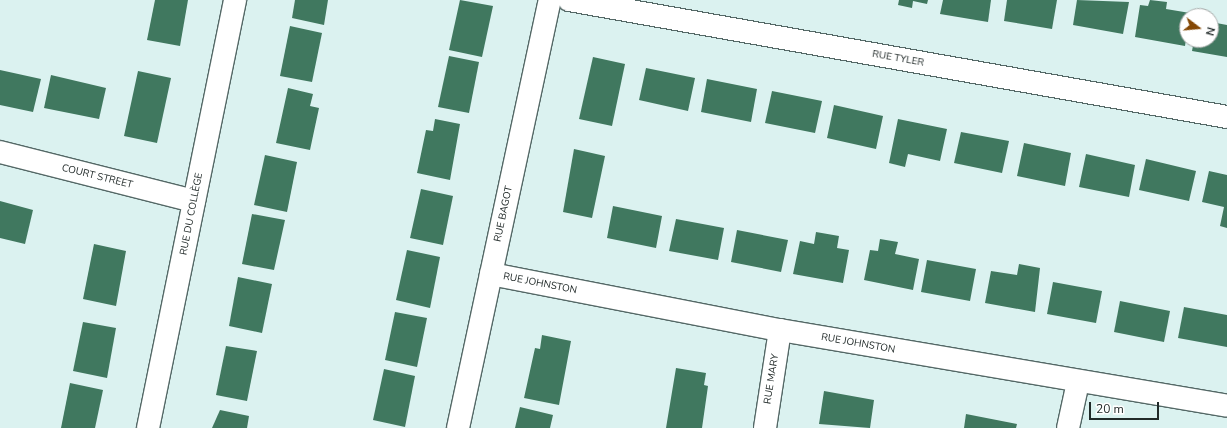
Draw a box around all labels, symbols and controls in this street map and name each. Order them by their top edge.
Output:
north arrow [1179,8,1219,48]
text: N [1202,25,1218,37]
street label: RUE TYLER [871,49,925,69]
street label: COURT STREET [60,162,134,192]
street label: RUE DU COLLÈGE [178,172,206,256]
street label: RUE BAGOT [492,185,516,243]
street label: RUE JOHNSTON [502,271,578,297]
street label: RUE JOHNSTON [820,332,896,356]
street label: RUE MARY [762,353,782,405]
scale bar [1091,394,1161,420]
text: 20 m [1096,401,1124,417]

